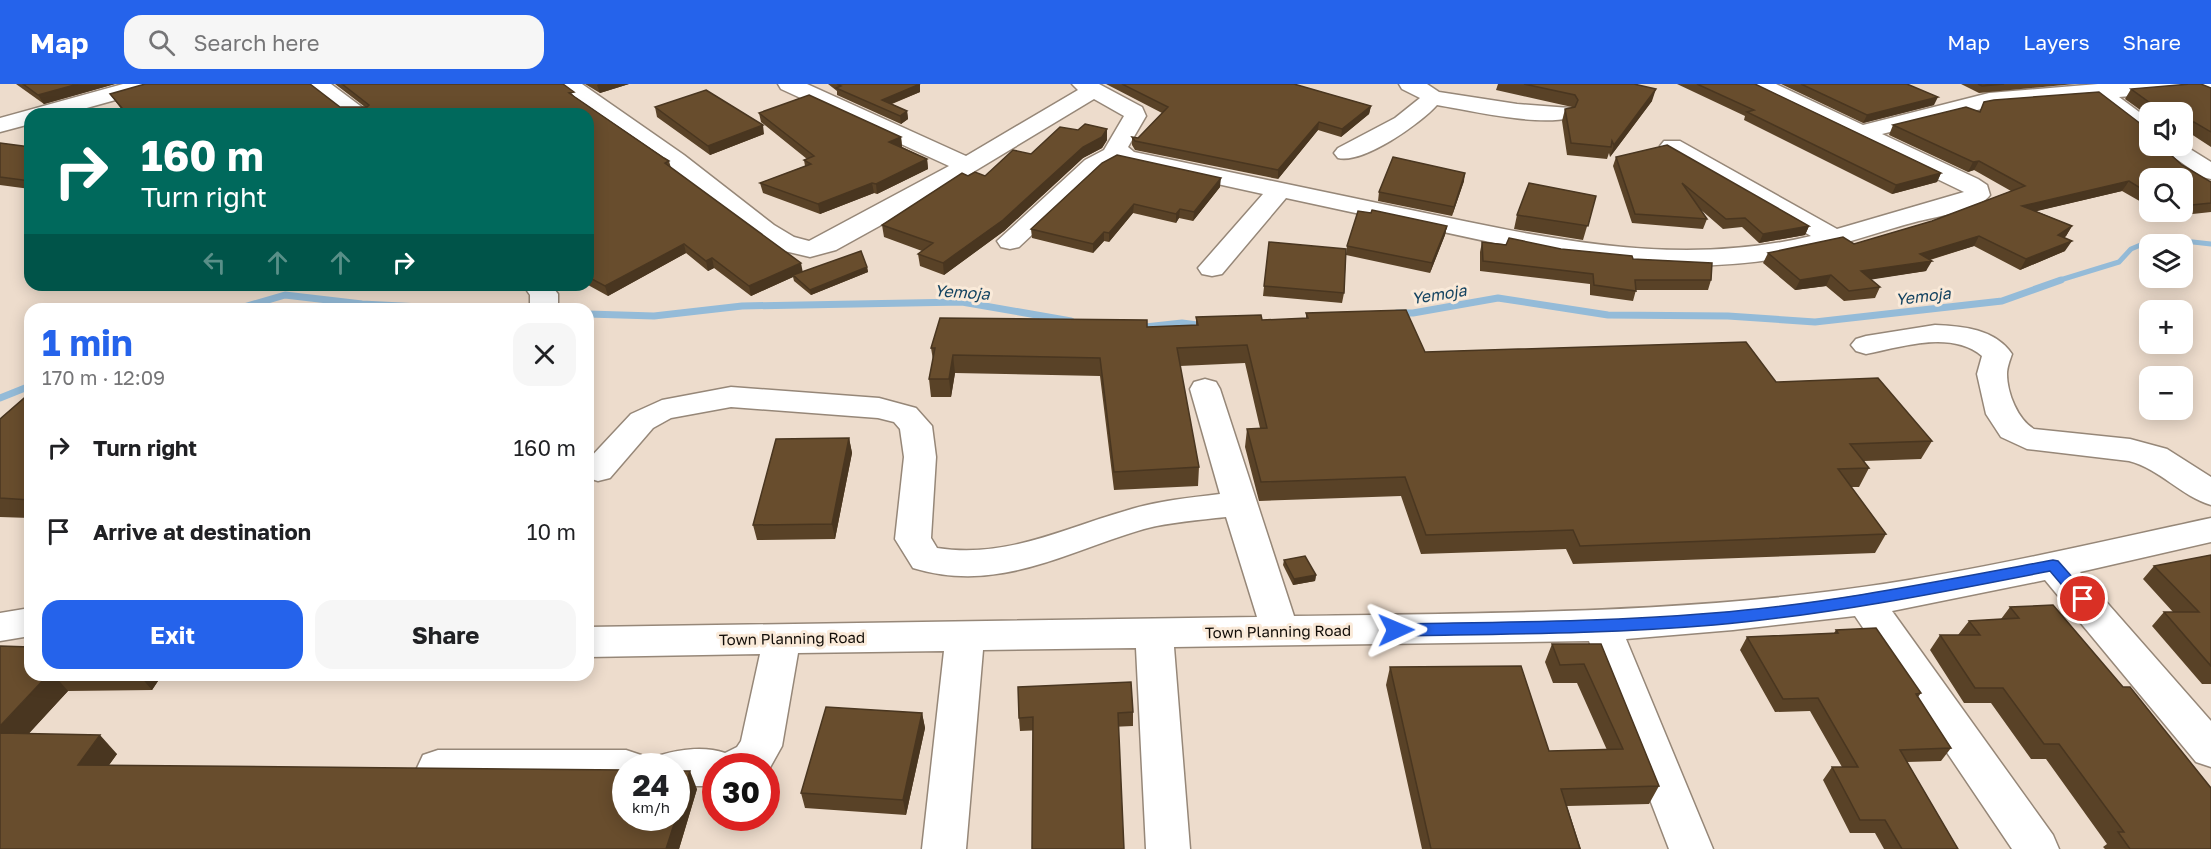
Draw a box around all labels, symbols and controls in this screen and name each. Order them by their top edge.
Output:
search box [124,15,544,69]
text: Map [30,26,88,59]
icon: search [145,26,178,59]
text: Search here [193,29,319,56]
text: Map [1947,29,1990,55]
text: Layers [2023,29,2090,55]
text: Share [2123,29,2181,55]
map controls [2139,102,2193,420]
button: sound [2139,102,2193,156]
text: 160 m [141,130,264,180]
icon: right [42,132,120,210]
button: search [2139,168,2193,222]
text: Turn right [141,181,267,213]
button: layers [2139,234,2193,288]
icon: left [198,246,231,279]
icon: ahead [261,246,294,279]
icon: ahead [324,246,357,279]
icon: right [387,246,420,279]
water label: Yemoja [934,280,991,304]
water label: Yemoja [1410,280,1469,308]
water label: Yemoja [1894,283,1953,309]
button: + [2139,300,2193,354]
text: 1 min [42,321,133,364]
button: close [513,323,576,386]
text: 170 m · 12:09 [42,365,165,389]
button: − [2139,366,2193,420]
icon: right [42,431,75,464]
text: Turn right [93,434,197,461]
text: 160 m [513,434,576,461]
icon: arrive [42,515,75,548]
text: Arrive at destination [93,518,311,545]
text: 10 m [527,518,576,545]
pin [2057,573,2108,624]
icon: arrive [2066,582,2099,615]
position arrow [1364,598,1428,662]
button: Exit [42,600,303,669]
button: Share [315,600,576,669]
street label: Town Planning Road [1205,621,1351,641]
street label: Town Planning Road [719,628,865,648]
speed limit sign: 30 [702,753,780,831]
text: 24 [632,767,670,803]
text: km/h [632,798,670,816]

